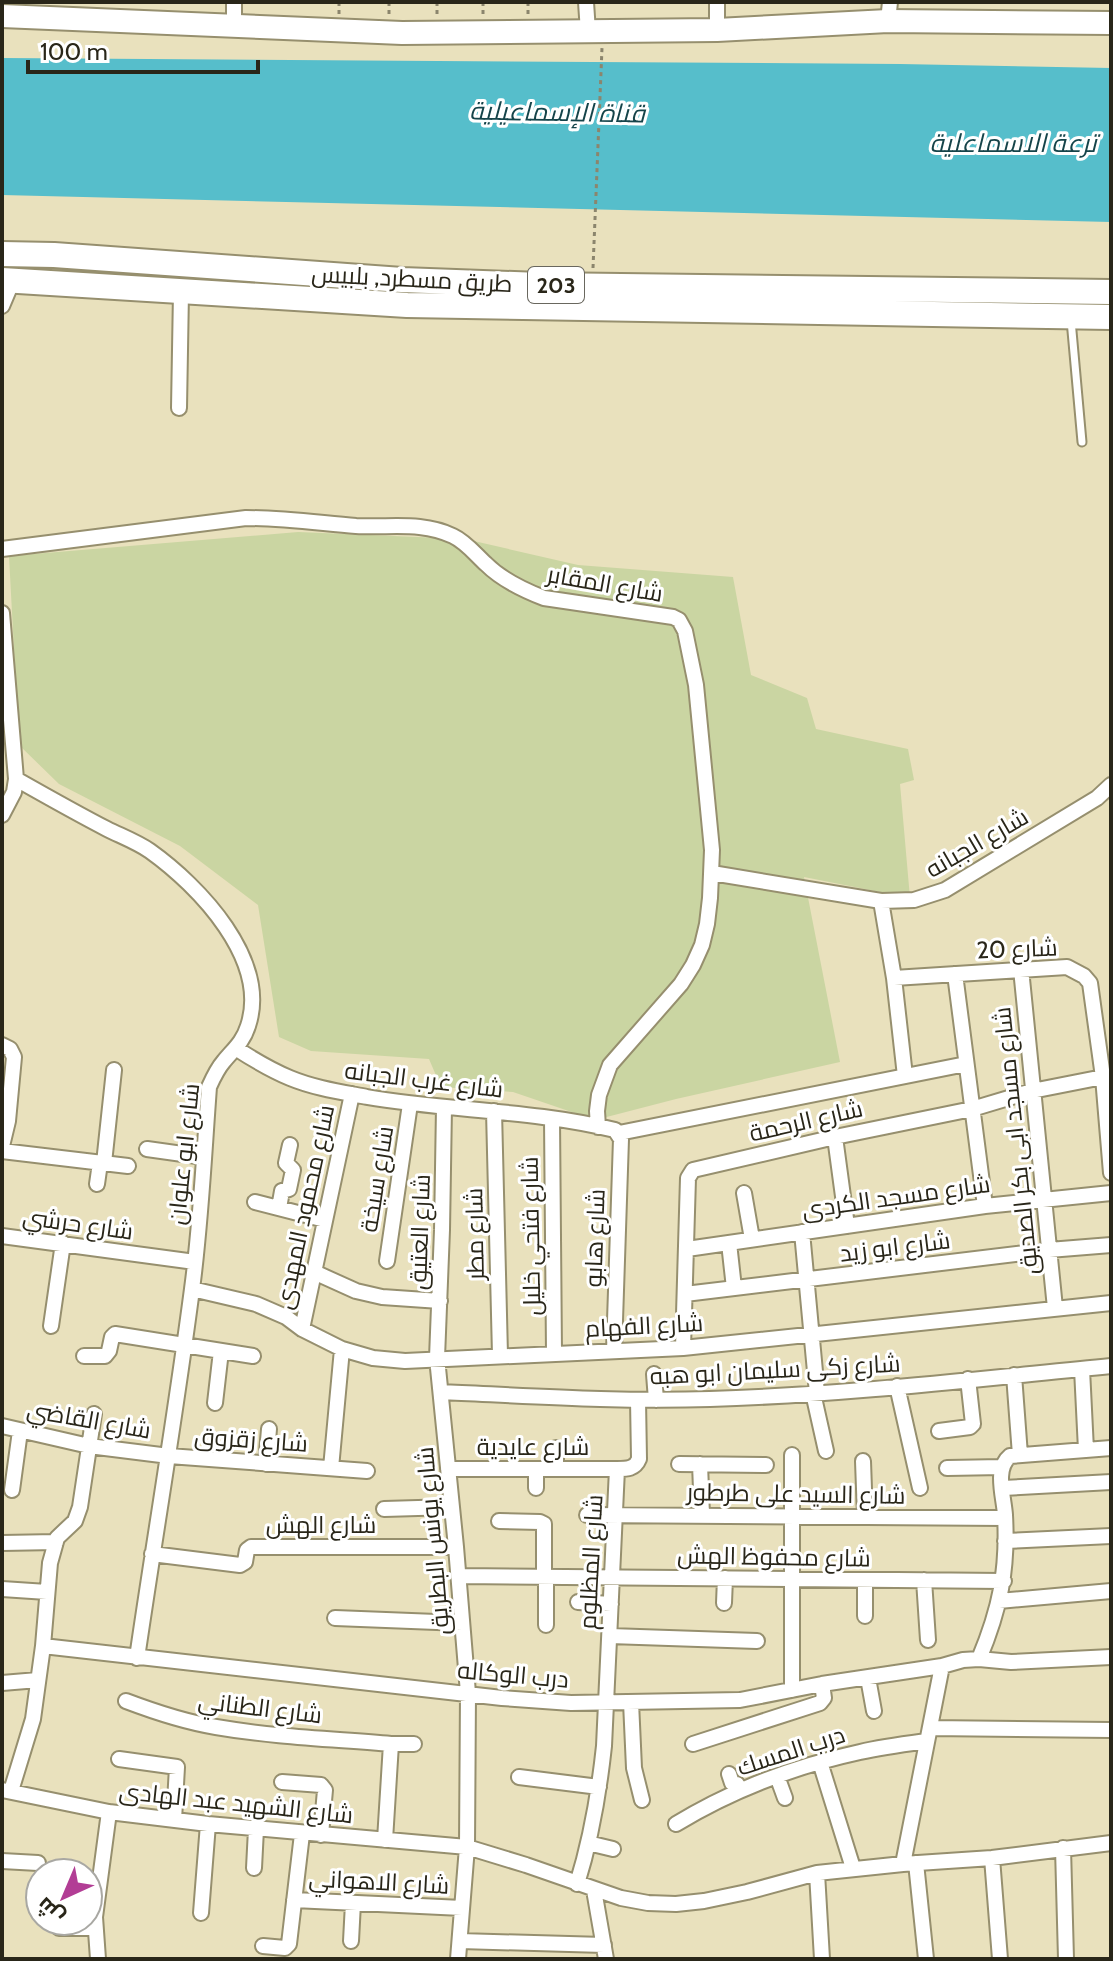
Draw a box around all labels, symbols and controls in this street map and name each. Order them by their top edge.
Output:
scale bar [28,24,258,74]
text: 100 m [40,37,108,66]
water label: قناة الإسماعيلية [469,94,647,130]
water label: ترعة الاسماعلية [930,127,1102,159]
street label: طريق مسطرد, بلبيس [311,259,513,299]
road number: 203 [528,267,584,303]
street label: شارع المقابر [543,559,665,610]
street label: شارع الجبانه [920,802,1034,885]
street label: شارع 20 [976,933,1058,966]
street label: شارع مسجد ابى بكر الصديق [987,1005,1046,1276]
street label: شارع غرب الجبانه [343,1055,505,1106]
street label: شارع ابو علوان [162,1082,207,1226]
street label: شارع الرحمة [746,1093,866,1150]
street label: شارع محمود المهدى [269,1102,342,1312]
street label: شارع سيخة [354,1124,401,1234]
street label: شارع فتحي خليل [515,1156,551,1316]
street label: شارع مسجد الكردى [800,1169,992,1226]
street label: شارع العتيق [403,1174,438,1290]
street label: شارع مطر [459,1187,492,1282]
street label: شارع هابو [578,1188,613,1288]
street label: شارع حرشي [20,1201,135,1250]
street label: شارع ابو زيد [838,1225,952,1270]
street label: شارع الفهام [584,1308,704,1345]
street label: شارع زكى سليمان ابو هبه [649,1348,901,1393]
street label: شارع القاضي [24,1394,153,1449]
street label: شارع زقزوق [193,1421,309,1460]
street label: شارع عايدية [477,1432,589,1463]
street label: شارع يونس البطريق [410,1445,457,1636]
street label: شارع السيد على طرطور [684,1477,906,1512]
street label: شارع المظلوم [572,1494,611,1630]
street label: شارع الهش [266,1510,376,1541]
street label: شارع محفوظ الهش [677,1540,871,1575]
street label: درب الوكاله [456,1655,570,1694]
street label: شارع الطناني [196,1686,324,1734]
street label: درب المسك [733,1719,848,1782]
street label: شارع الشهيد عبد الهادى [117,1776,355,1831]
north arrow [24,1857,104,1937]
street label: شارع الاهواني [308,1863,450,1905]
text: ش [31,1892,70,1931]

